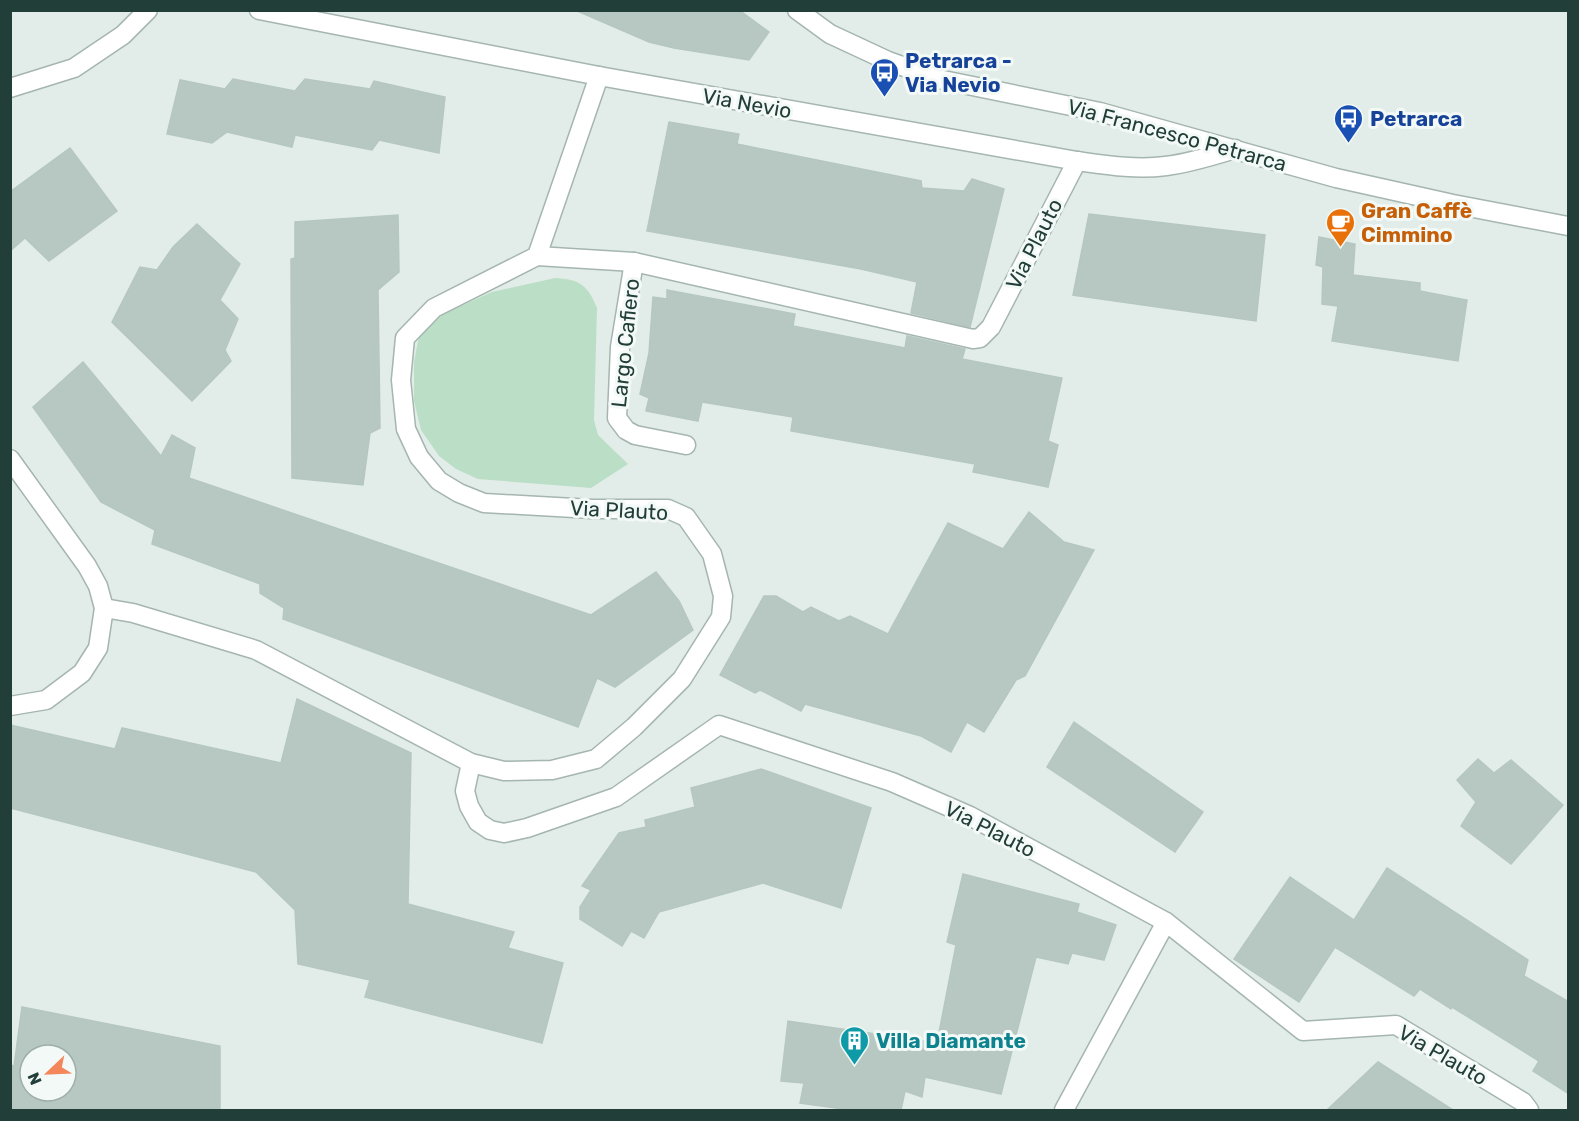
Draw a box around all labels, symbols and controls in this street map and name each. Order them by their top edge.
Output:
place label: Petrarca - Via Nevio [905,48,1012,97]
bus stop icon: Petrarca - Via Nevio [868,56,900,98]
street label: Via Nevio [700,83,794,123]
street label: Via Francesco Petrarca [1065,94,1289,176]
bus stop icon: Petrarca [1333,102,1365,144]
place label: Petrarca [1370,106,1462,131]
street label: Via Plauto [1000,194,1068,294]
place label: Gran Caffè Cimmino [1361,198,1472,247]
cafe icon: Gran Caffè Cimmino [1324,206,1356,248]
street label: Largo Cafiero [606,277,644,409]
street label: Via Plauto [569,495,669,525]
street label: Via Plauto [940,795,1040,863]
street label: Via Plauto [1394,1020,1492,1090]
building icon: Villa Diamante [839,1024,871,1066]
place label: Villa Diamante [876,1028,1026,1053]
north arrow [18,1043,78,1103]
text: N [24,1070,46,1088]

